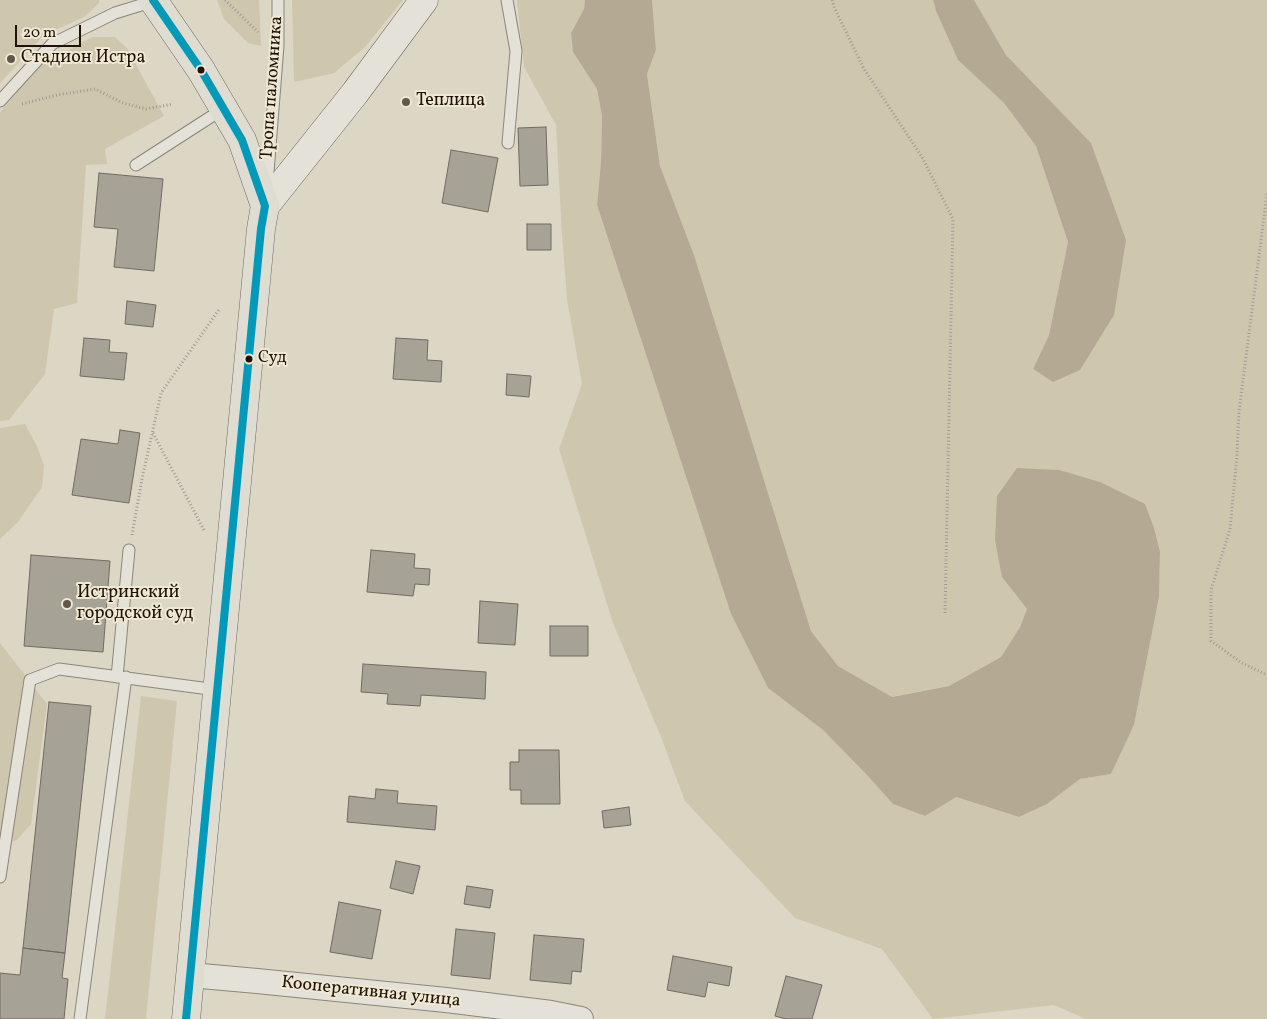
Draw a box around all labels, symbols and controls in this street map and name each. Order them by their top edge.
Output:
scale bar [18,15,84,47]
street label: Тропа паломника [257,15,289,161]
text: 20 m [23,23,56,44]
place label: Стадион Истра [21,48,145,70]
marker: Стадион Истра [5,53,17,65]
unlabelled marker [196,65,206,75]
place label: Теплица [416,91,485,113]
marker: Теплица [400,96,412,108]
place label: Суд [258,349,287,369]
marker: Суд [244,354,254,364]
place label: Истринский городской суд [77,583,193,626]
marker: Истринский городской суд [61,598,73,610]
street label: Кооперативная улица [280,973,462,1013]

